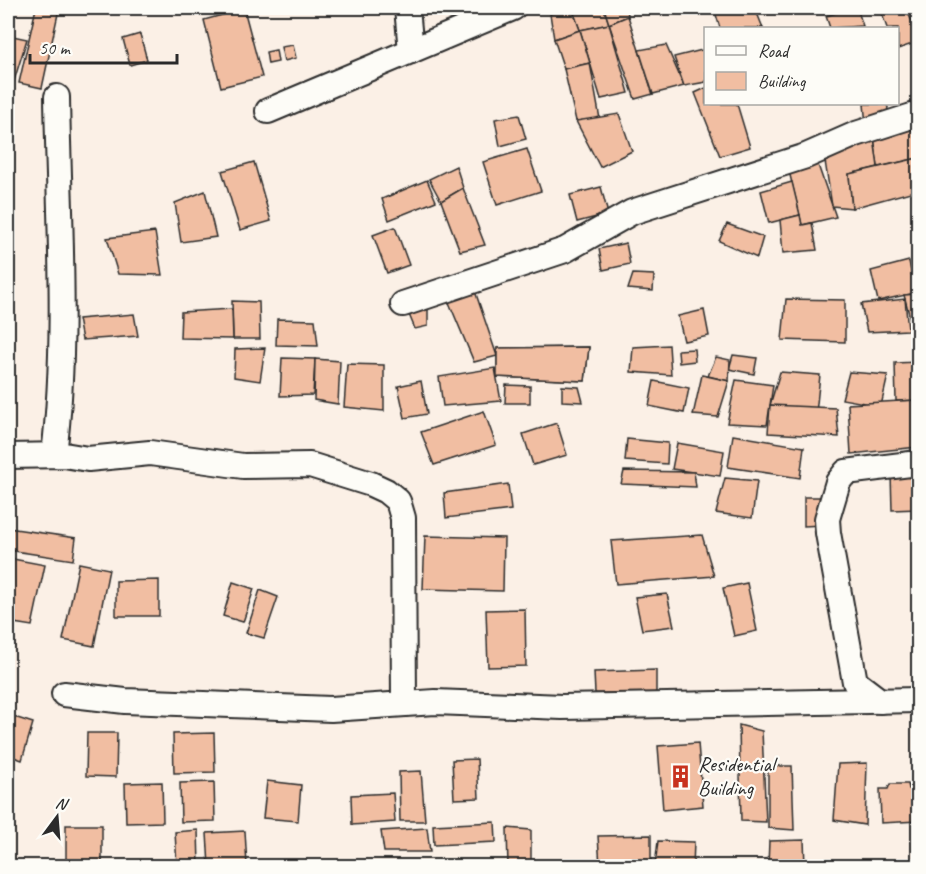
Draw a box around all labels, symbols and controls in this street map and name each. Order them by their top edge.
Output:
scale bar [30,27,177,65]
legend [704,27,899,105]
text: 50 m [39,37,72,59]
text: Road [758,40,791,62]
text: Building [758,70,807,92]
place label: Residential Building [698,751,778,801]
building icon: Residential Building [667,763,693,789]
north arrow [27,787,87,847]
text: N [53,793,71,815]

